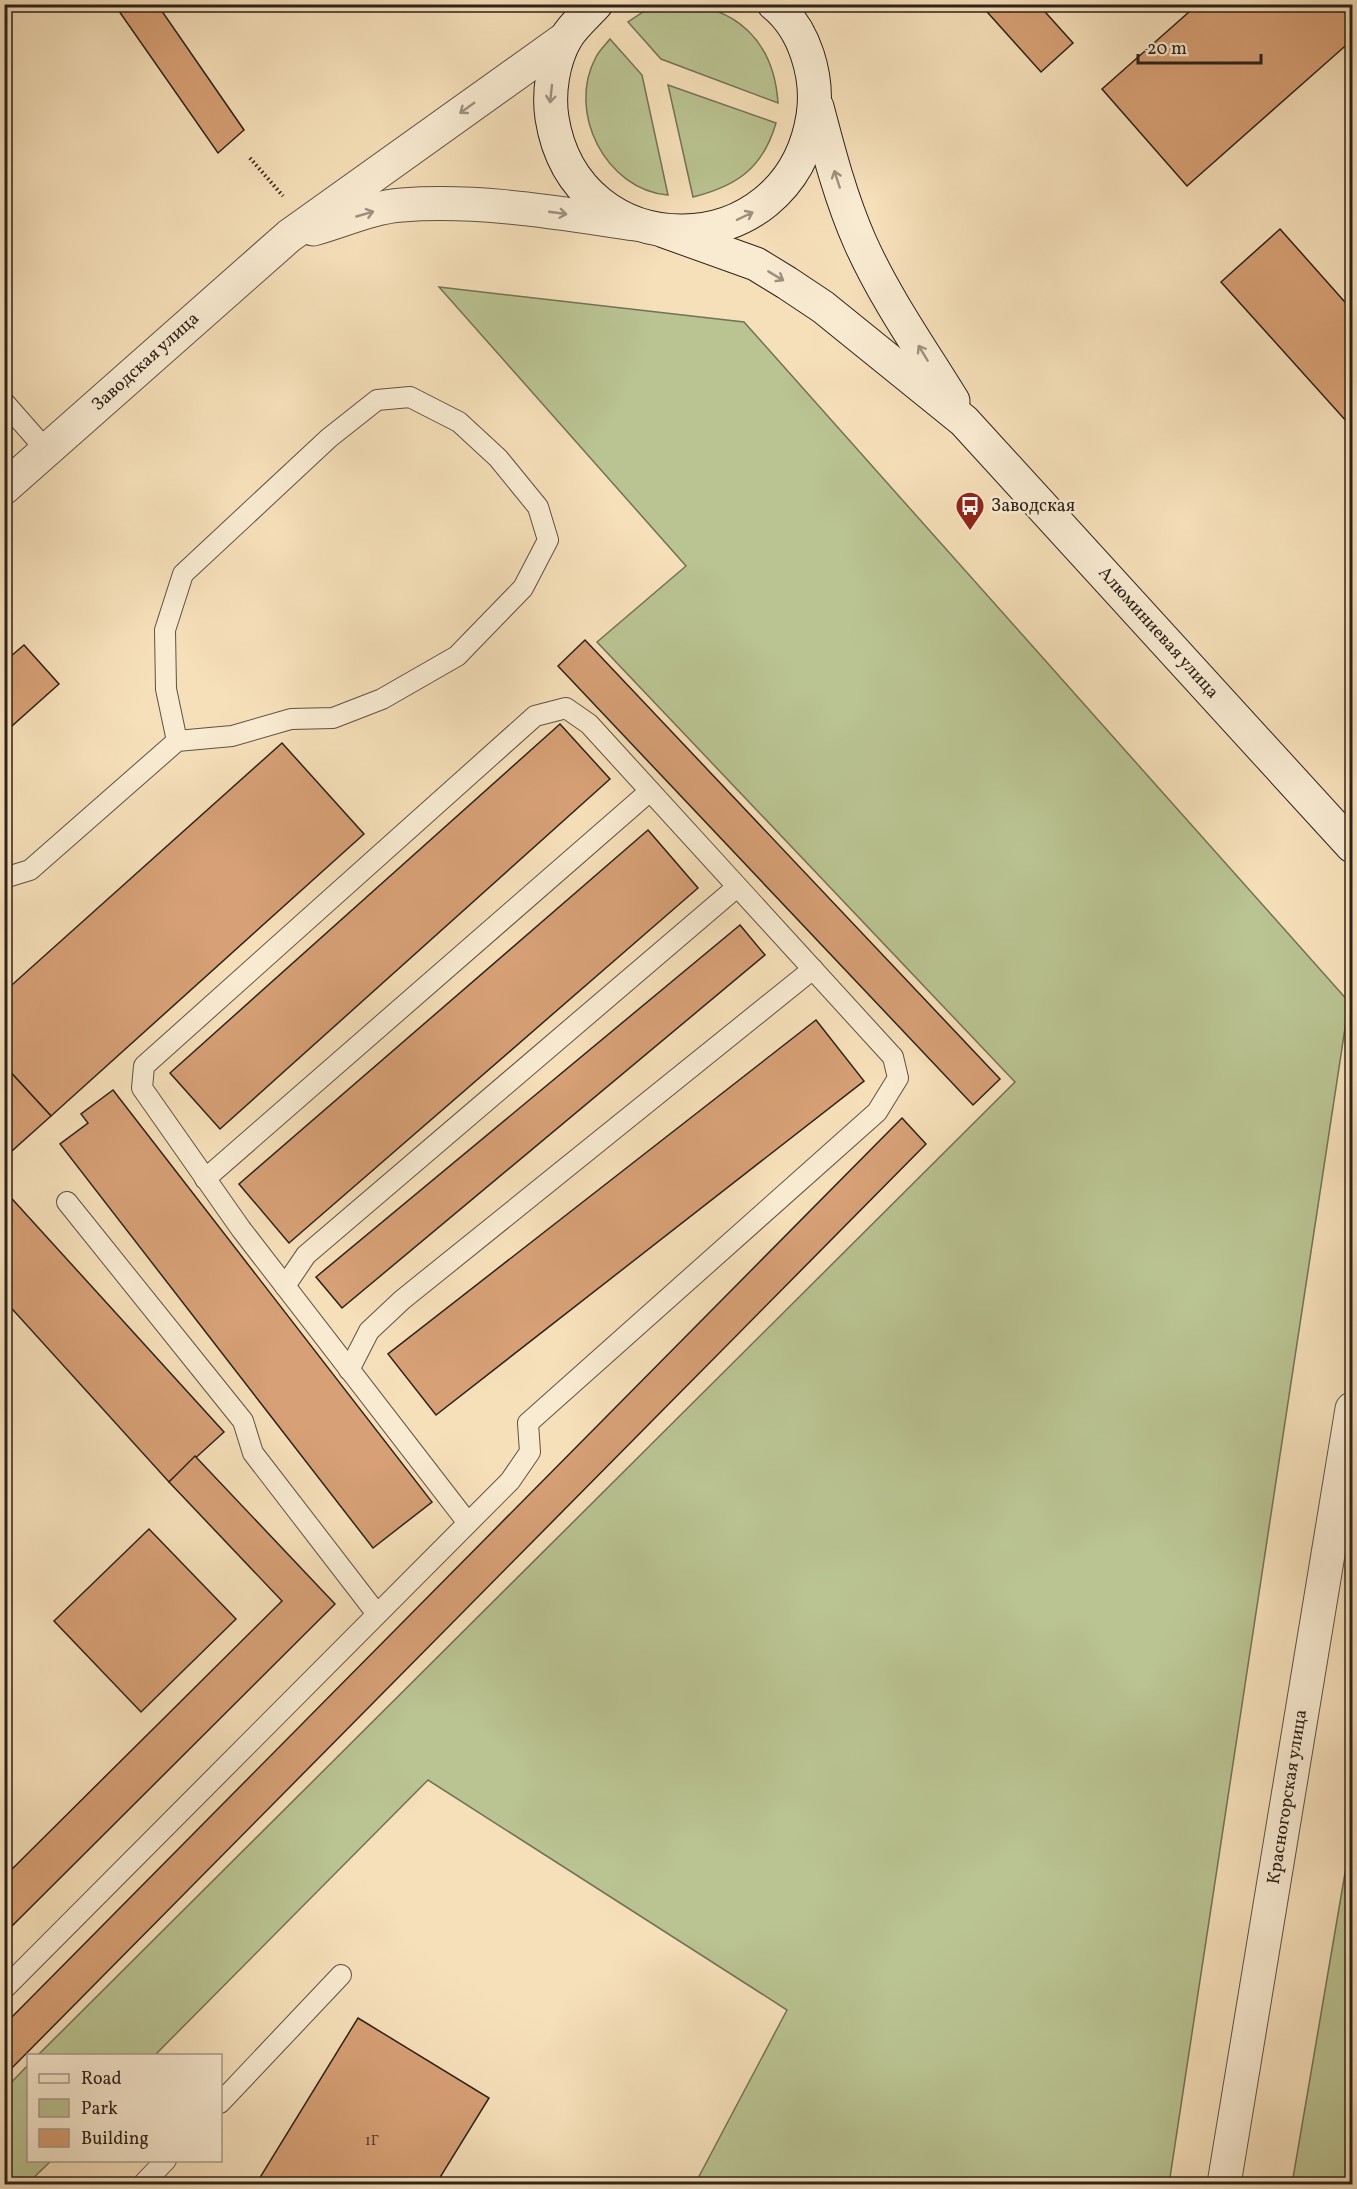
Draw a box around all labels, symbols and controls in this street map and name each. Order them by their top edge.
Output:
scale bar [1138,27,1261,65]
text: 20 m [1147,37,1187,62]
one-way arrow [545,83,556,103]
one-way arrow [459,102,476,114]
one-way arrow [830,170,841,189]
one-way arrow [548,207,568,218]
one-way arrow [355,208,374,219]
one-way arrow [735,210,753,222]
one-way arrow [767,271,784,283]
street label: Заводская улица [87,307,205,417]
one-way arrow [917,345,929,362]
bus stop icon: Заводская [954,490,986,532]
place label: Заводская [991,494,1075,519]
street label: Алюминиевая улица [1092,561,1224,705]
street label: Красногорская улица [1262,1708,1314,1886]
legend [27,2054,222,2162]
text: Road [81,2067,122,2092]
text: Park [81,2097,118,2122]
text: Building [81,2127,149,2152]
house number: 1Г [365,2131,379,2152]

